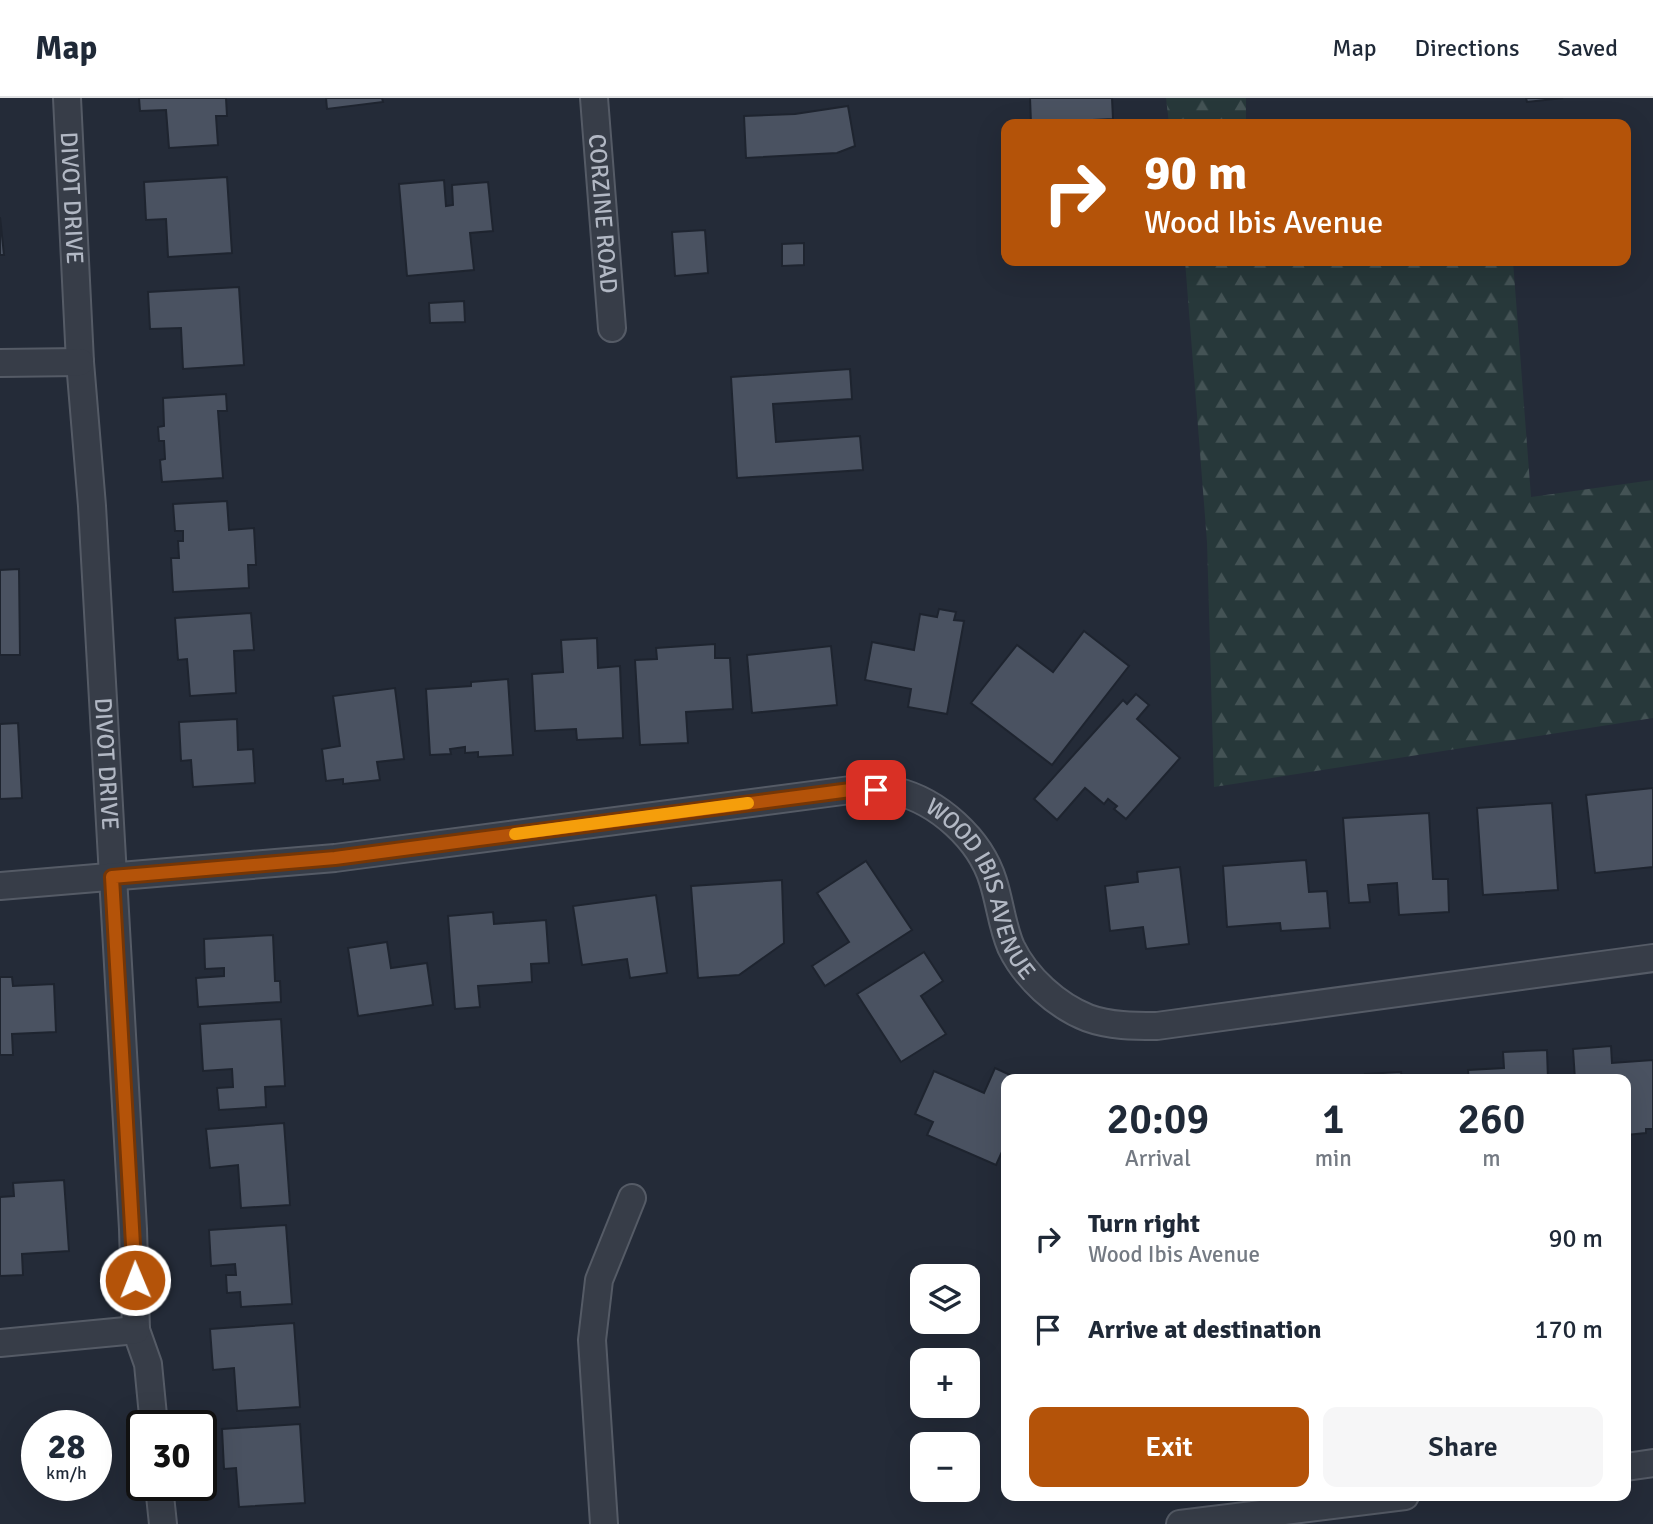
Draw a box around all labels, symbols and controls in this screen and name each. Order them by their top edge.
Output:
text: Map [35,28,97,69]
text: Map [1332,33,1377,63]
text: Directions [1415,33,1520,63]
text: Saved [1558,33,1618,63]
street label: DIVOT DRIVE [54,131,90,265]
street label: CORZINE ROAD [582,133,624,295]
text: 90 m [1144,143,1247,203]
icon: right [1029,147,1120,238]
text: Wood Ibis Avenue [1144,203,1383,242]
street label: DIVOT DRIVE [88,697,125,831]
pin [846,760,906,820]
icon: arrive [857,771,895,809]
street label: WOOD IBIS AVENUE [920,791,1042,986]
text: 20:09 [1107,1094,1209,1145]
text: 1 [1322,1094,1345,1145]
text: 260 [1457,1094,1525,1145]
text: Arrival [1125,1144,1191,1173]
text: min [1315,1144,1352,1173]
text: m [1482,1144,1501,1173]
text: Turn right [1088,1208,1200,1240]
icon: right [1029,1220,1067,1258]
text: 90 m [1548,1223,1603,1255]
text: Wood Ibis Avenue [1088,1240,1260,1269]
position arrow [98,1243,172,1317]
map controls [910,1264,980,1502]
button: layers [910,1264,980,1334]
icon: arrive [1029,1311,1067,1349]
text: Arrive at destination [1088,1314,1321,1346]
text: 170 m [1534,1314,1603,1346]
button: + [910,1348,980,1418]
button: Exit [1029,1407,1309,1487]
button: Share [1323,1407,1603,1487]
speed limit sign: 30 [126,1410,217,1501]
text: 28 [48,1425,85,1468]
button: − [910,1432,980,1502]
text: km/h [46,1462,87,1484]

